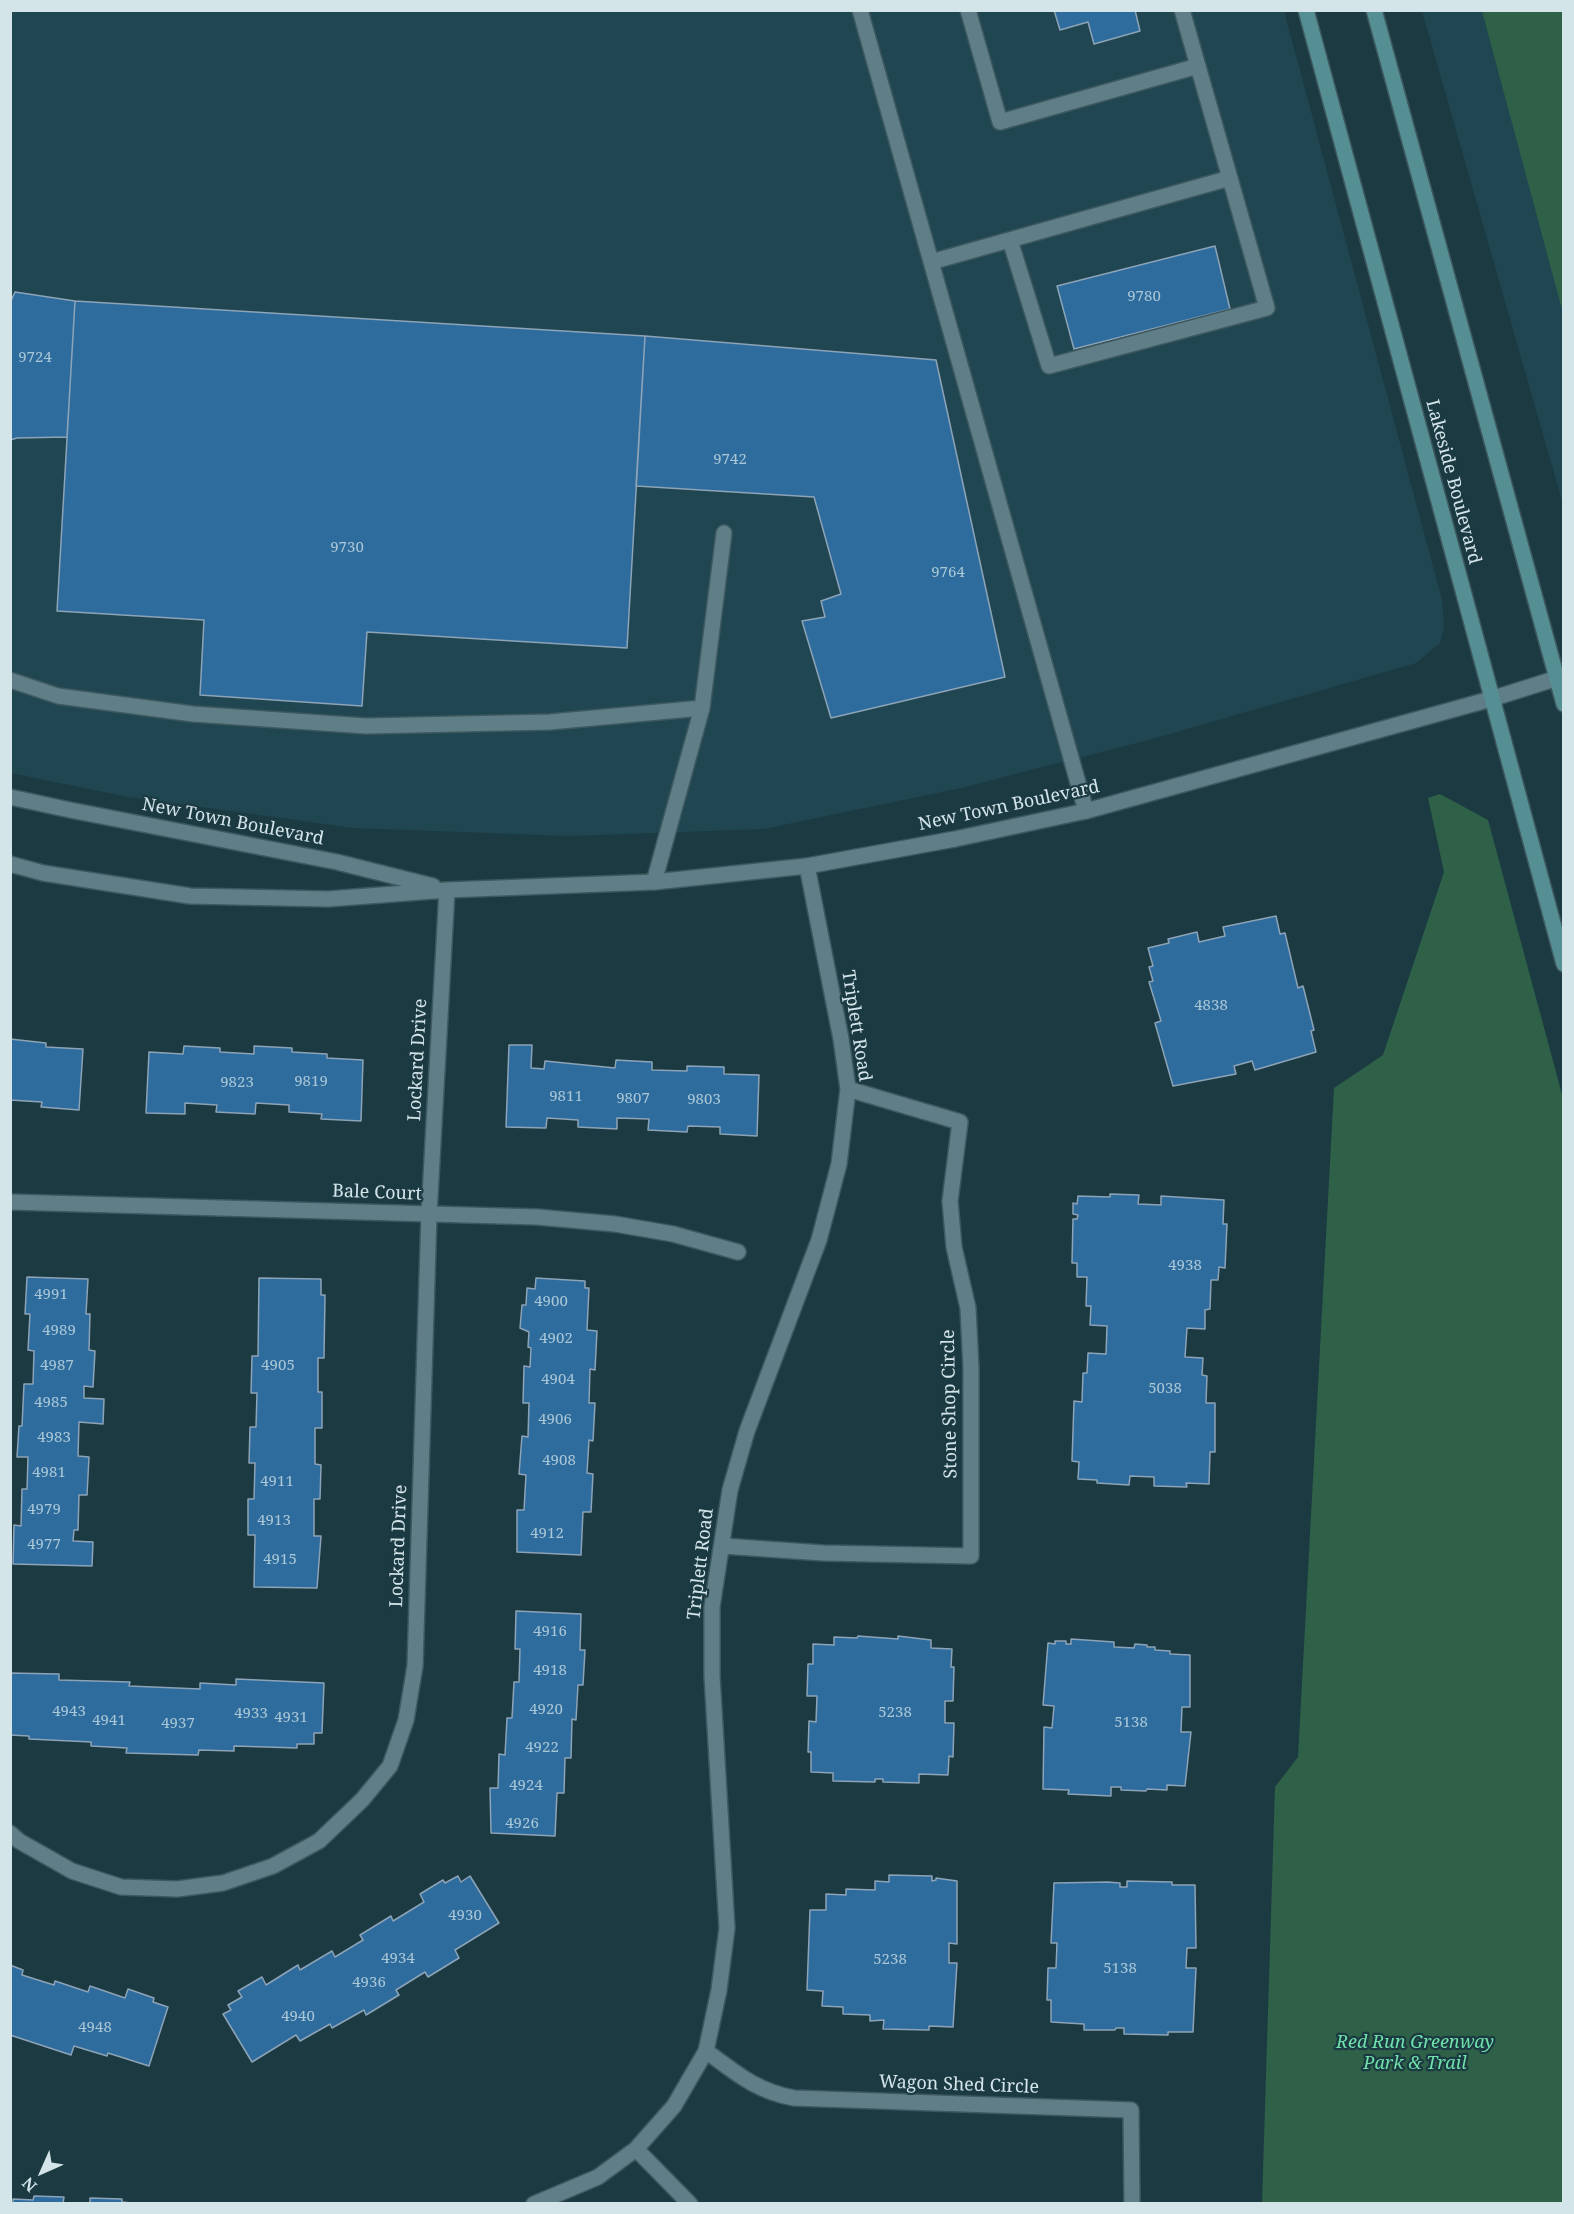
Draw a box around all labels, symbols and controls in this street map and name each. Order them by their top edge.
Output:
house number: 9780 [1127,288,1161,306]
house number: 9724 [18,349,52,367]
street label: Lakeside Boulevard [1421,397,1485,567]
house number: 9742 [713,451,747,469]
house number: 9730 [330,539,364,557]
house number: 9764 [931,564,965,582]
street label: New Town Boulevard [916,776,1102,836]
street label: New Town Boulevard [140,794,326,850]
street label: Triplett Road [837,969,875,1083]
house number: 4838 [1194,997,1228,1015]
street label: Lockard Drive [404,998,432,1122]
house number: 9819 [294,1073,328,1091]
house number: 9823 [220,1074,254,1092]
house number: 9811 [549,1088,583,1106]
house number: 9807 [616,1090,650,1108]
house number: 9803 [687,1091,721,1109]
street label: Bale Court [332,1181,422,1205]
house number: 4938 [1168,1257,1202,1275]
house number: 4991 [34,1286,68,1304]
house number: 4900 [534,1293,568,1311]
house number: 4989 [42,1322,76,1340]
street label: Stone Shop Circle [938,1329,962,1479]
house number: 4902 [539,1330,573,1348]
house number: 4987 [40,1357,74,1375]
house number: 4905 [261,1357,295,1375]
house number: 4904 [541,1371,575,1389]
house number: 5038 [1148,1380,1182,1398]
house number: 4985 [34,1394,68,1412]
house number: 4906 [538,1411,572,1429]
house number: 4983 [37,1429,71,1447]
house number: 4908 [542,1452,576,1470]
house number: 4981 [32,1464,66,1482]
house number: 4911 [260,1473,294,1491]
street label: Lockard Drive [386,1484,412,1608]
house number: 4979 [27,1501,61,1519]
street label: Triplett Road [683,1507,719,1621]
house number: 4913 [257,1512,291,1530]
house number: 4912 [530,1525,564,1543]
house number: 4977 [27,1536,61,1554]
house number: 4915 [263,1551,297,1569]
house number: 4916 [533,1623,567,1641]
house number: 4918 [533,1662,567,1680]
house number: 4920 [529,1701,563,1719]
house number: 4943 [52,1703,86,1721]
house number: 5238 [878,1704,912,1722]
house number: 4933 [234,1705,268,1723]
house number: 4931 [274,1709,308,1727]
house number: 4941 [92,1712,126,1730]
house number: 5138 [1114,1714,1148,1732]
house number: 4937 [161,1715,195,1733]
house number: 4922 [525,1739,559,1757]
house number: 4924 [509,1777,543,1795]
house number: 4926 [505,1815,539,1833]
house number: 4930 [448,1907,482,1925]
house number: 4934 [381,1950,415,1968]
house number: 5238 [873,1951,907,1969]
house number: 5138 [1103,1960,1137,1978]
house number: 4936 [352,1974,386,1992]
house number: 4940 [281,2008,315,2026]
house number: 4948 [78,2019,112,2037]
park label: Red Run Greenway Park & Trail [1336,2032,1494,2074]
street label: Wagon Shed Circle [879,2071,1039,2099]
north arrow [12,2142,72,2202]
text: N [17,2172,42,2197]

